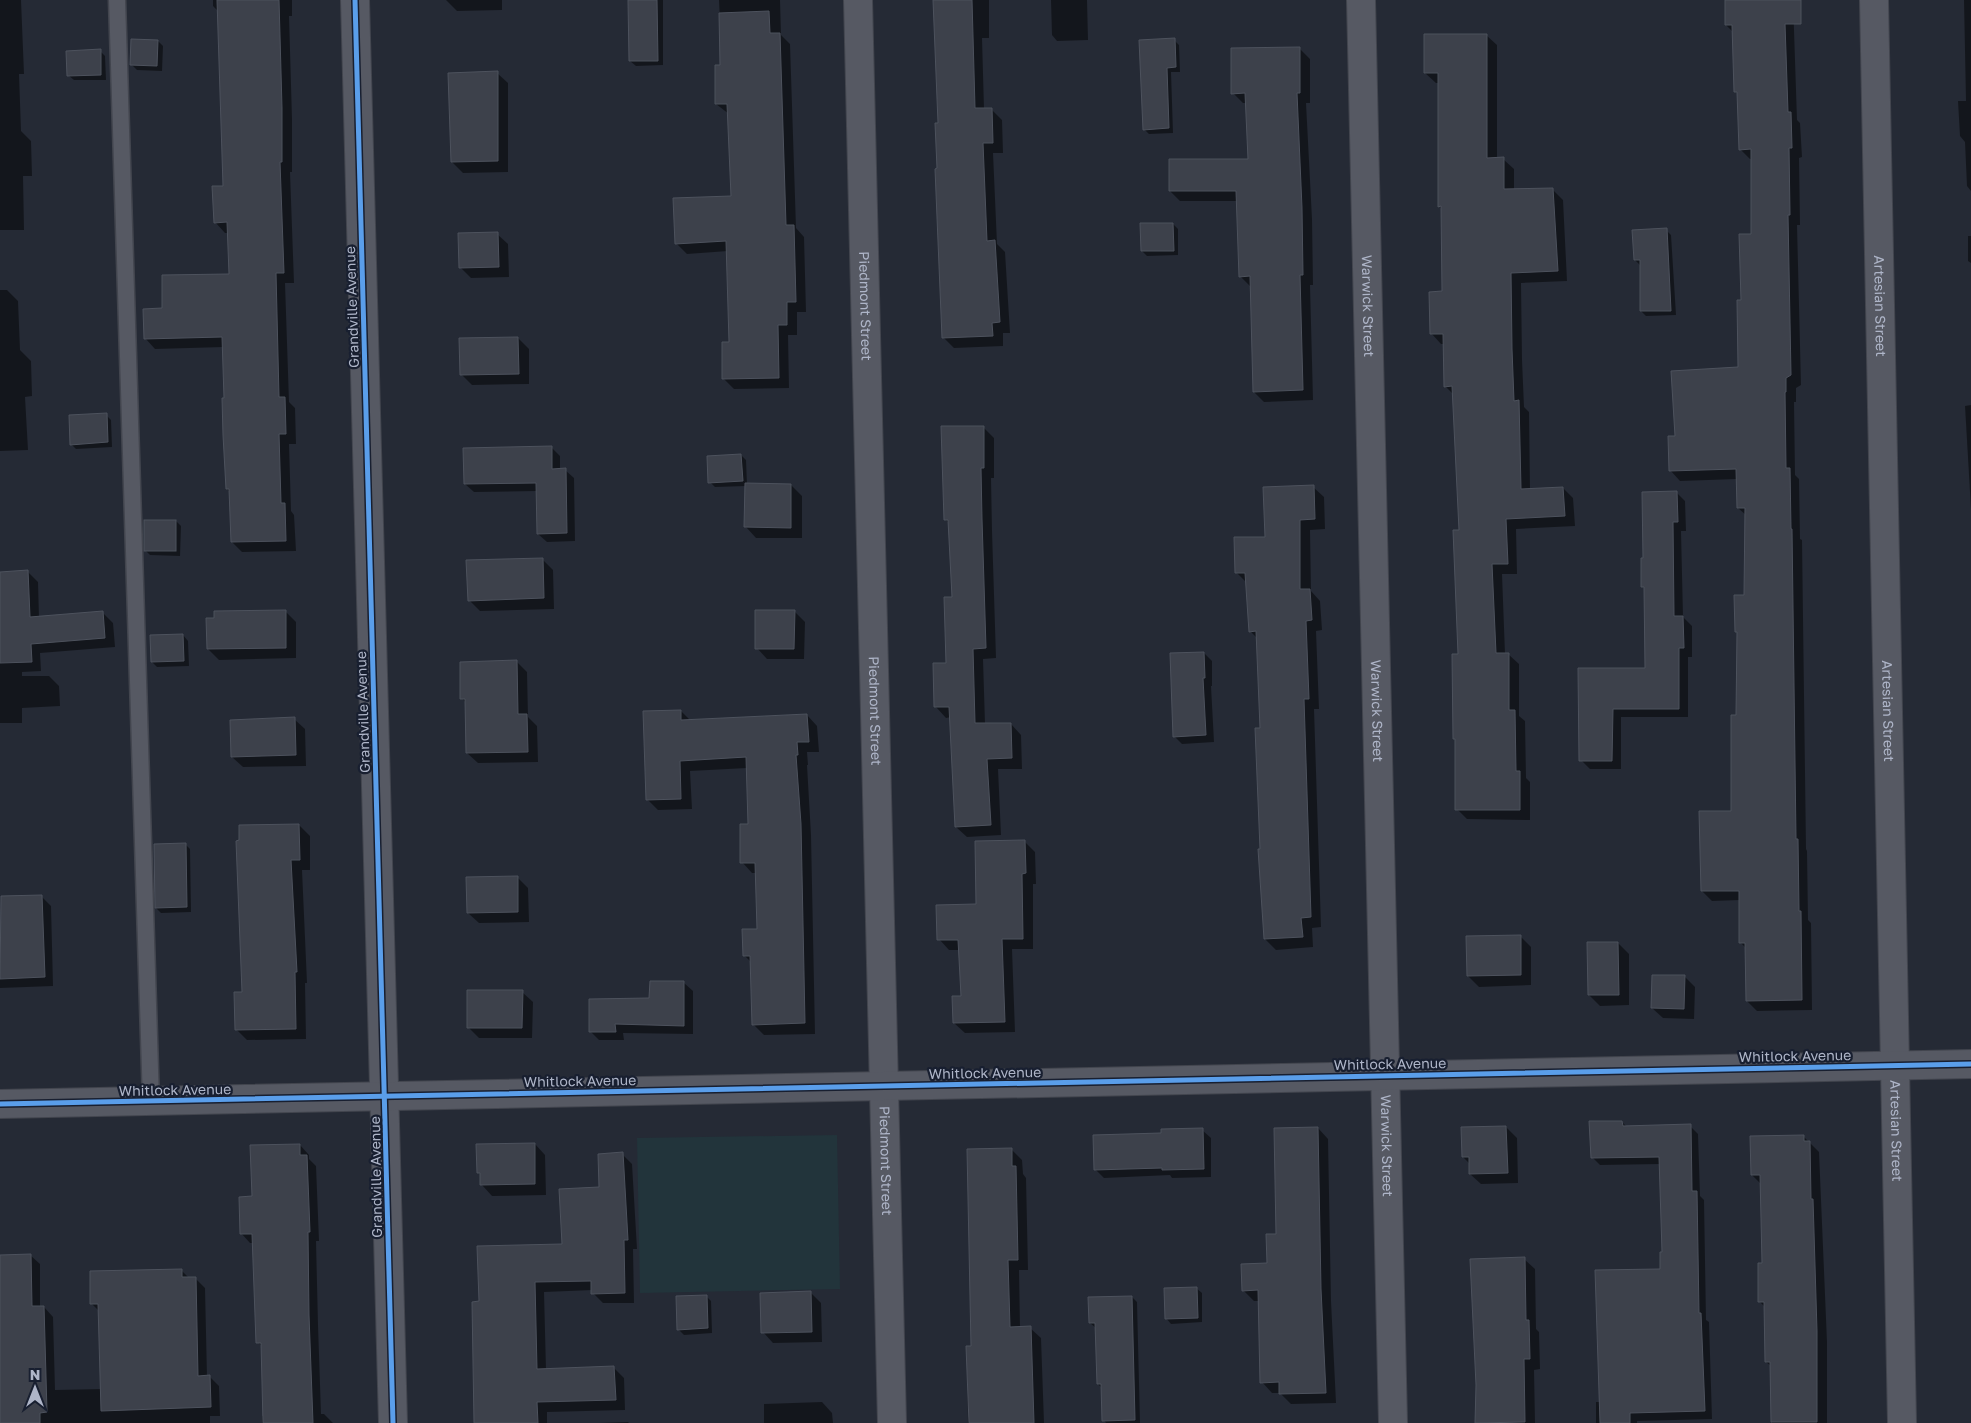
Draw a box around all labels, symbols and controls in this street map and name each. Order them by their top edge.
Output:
street label: Grandville Avenue [341,246,362,368]
street label: Piedmont Street [856,251,876,361]
street label: Warwick Street [1359,255,1378,357]
street label: Artesian Street [1871,255,1890,357]
street label: Grandville Avenue [352,651,373,773]
street label: Piedmont Street [866,656,885,766]
street label: Warwick Street [1368,660,1387,762]
street label: Artesian Street [1879,660,1898,762]
street label: Whitlock Avenue [1739,1046,1851,1065]
street label: Whitlock Avenue [1334,1054,1446,1073]
street label: Whitlock Avenue [929,1063,1041,1082]
street label: Whitlock Avenue [524,1071,636,1090]
street label: Whitlock Avenue [119,1080,231,1099]
street label: Artesian Street [1887,1080,1906,1182]
street label: Warwick Street [1378,1094,1397,1197]
street label: Piedmont Street [876,1106,896,1216]
street label: Grandville Avenue [366,1116,385,1238]
north arrow [10,1363,60,1413]
text: N [30,1366,40,1383]

